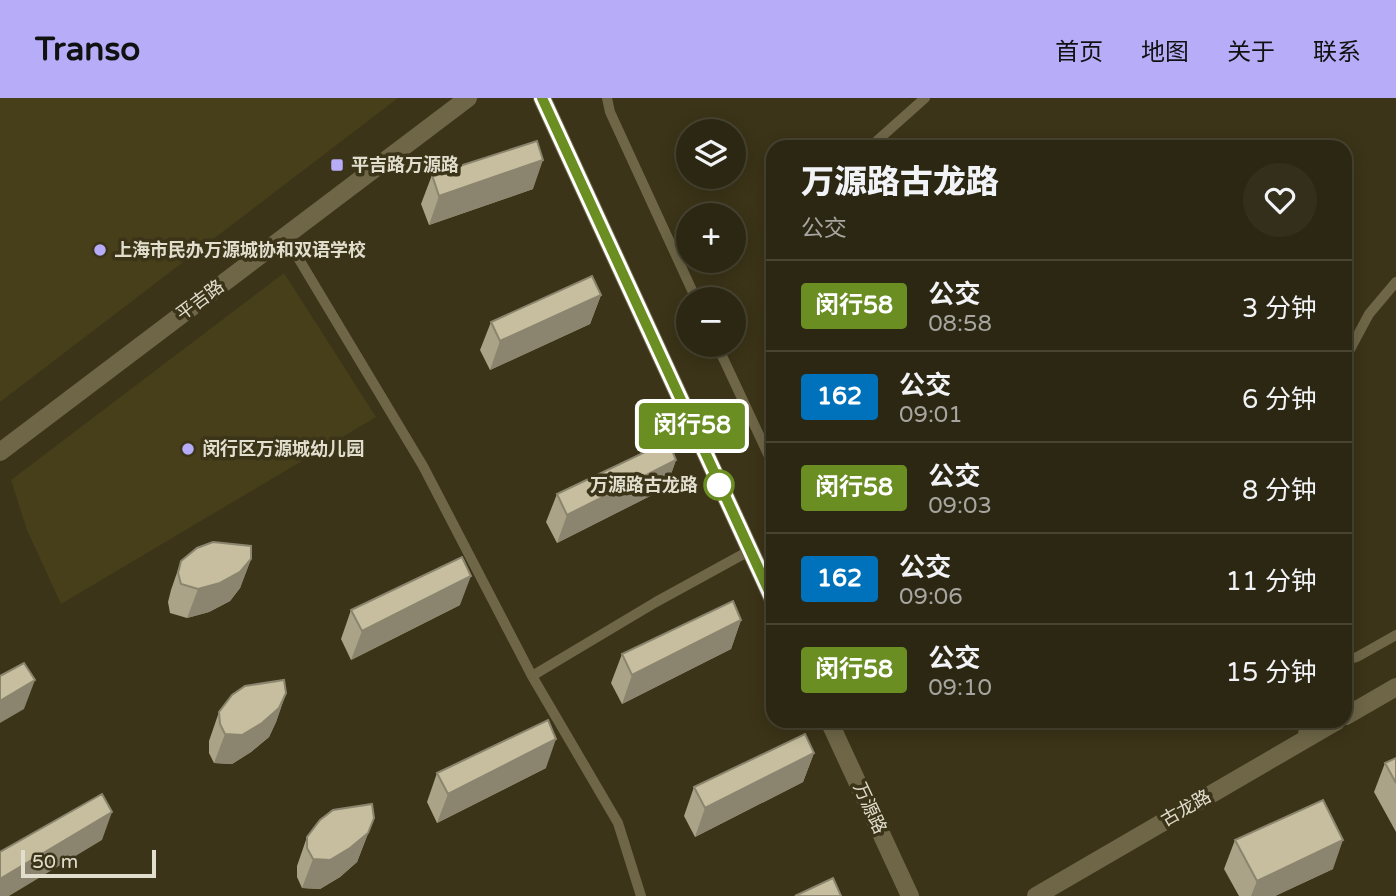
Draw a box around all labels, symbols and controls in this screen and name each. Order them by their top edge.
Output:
text: Transo [35,30,140,69]
text: 首页 [1055,38,1103,67]
text: 地图 [1141,38,1189,67]
text: 关于 [1227,38,1275,67]
text: 联系 [1313,38,1361,67]
map controls [676,119,746,357]
button: layers [676,119,746,189]
place label: 平吉路万源路 [351,154,459,176]
marker: 平吉路万源路 [329,157,345,173]
text: 万源路古龙路 [801,163,999,202]
button: heart [1243,163,1317,237]
button: + [676,203,746,273]
text: 公交 [801,215,847,243]
place label: 上海市民办万源城协和双语学校 [114,239,366,261]
marker: 上海市民办万源城协和双语学校 [92,242,108,258]
street label: 平吉路 [172,275,228,325]
text: 公交 [928,279,980,310]
button: − [676,287,746,357]
text: 闵行58 [815,291,893,320]
text: 3 分钟 [1242,293,1317,324]
text: 08:58 [928,310,992,338]
text: 公交 [899,370,951,401]
text: 162 [817,382,862,411]
text: 6 分钟 [1242,384,1317,415]
text: 09:01 [899,401,963,429]
line badge: 闵行58 [643,403,741,449]
text: 闵行58 [653,411,731,440]
place label: 闵行区万源城幼儿园 [202,438,364,460]
marker: 闵行区万源城幼儿园 [180,441,196,457]
text: 公交 [928,461,980,492]
marker: 万源路古龙路 [704,470,734,500]
text: 闵行58 [815,473,893,502]
place label: 万源路古龙路 [590,474,698,496]
text: 8 分钟 [1242,475,1317,506]
text: 09:03 [928,492,992,520]
text: 公交 [899,552,951,583]
text: 162 [817,564,862,593]
text: 11 分钟 [1226,566,1317,597]
text: 09:06 [899,583,963,611]
text: 公交 [928,643,980,674]
text: 闵行58 [815,655,893,684]
text: 15 分钟 [1226,657,1317,688]
text: 09:10 [928,674,992,702]
street label: 万源路 [849,779,891,837]
street label: 古龙路 [1157,785,1215,831]
scale bar [21,847,156,879]
text: 50 m [32,851,78,873]

